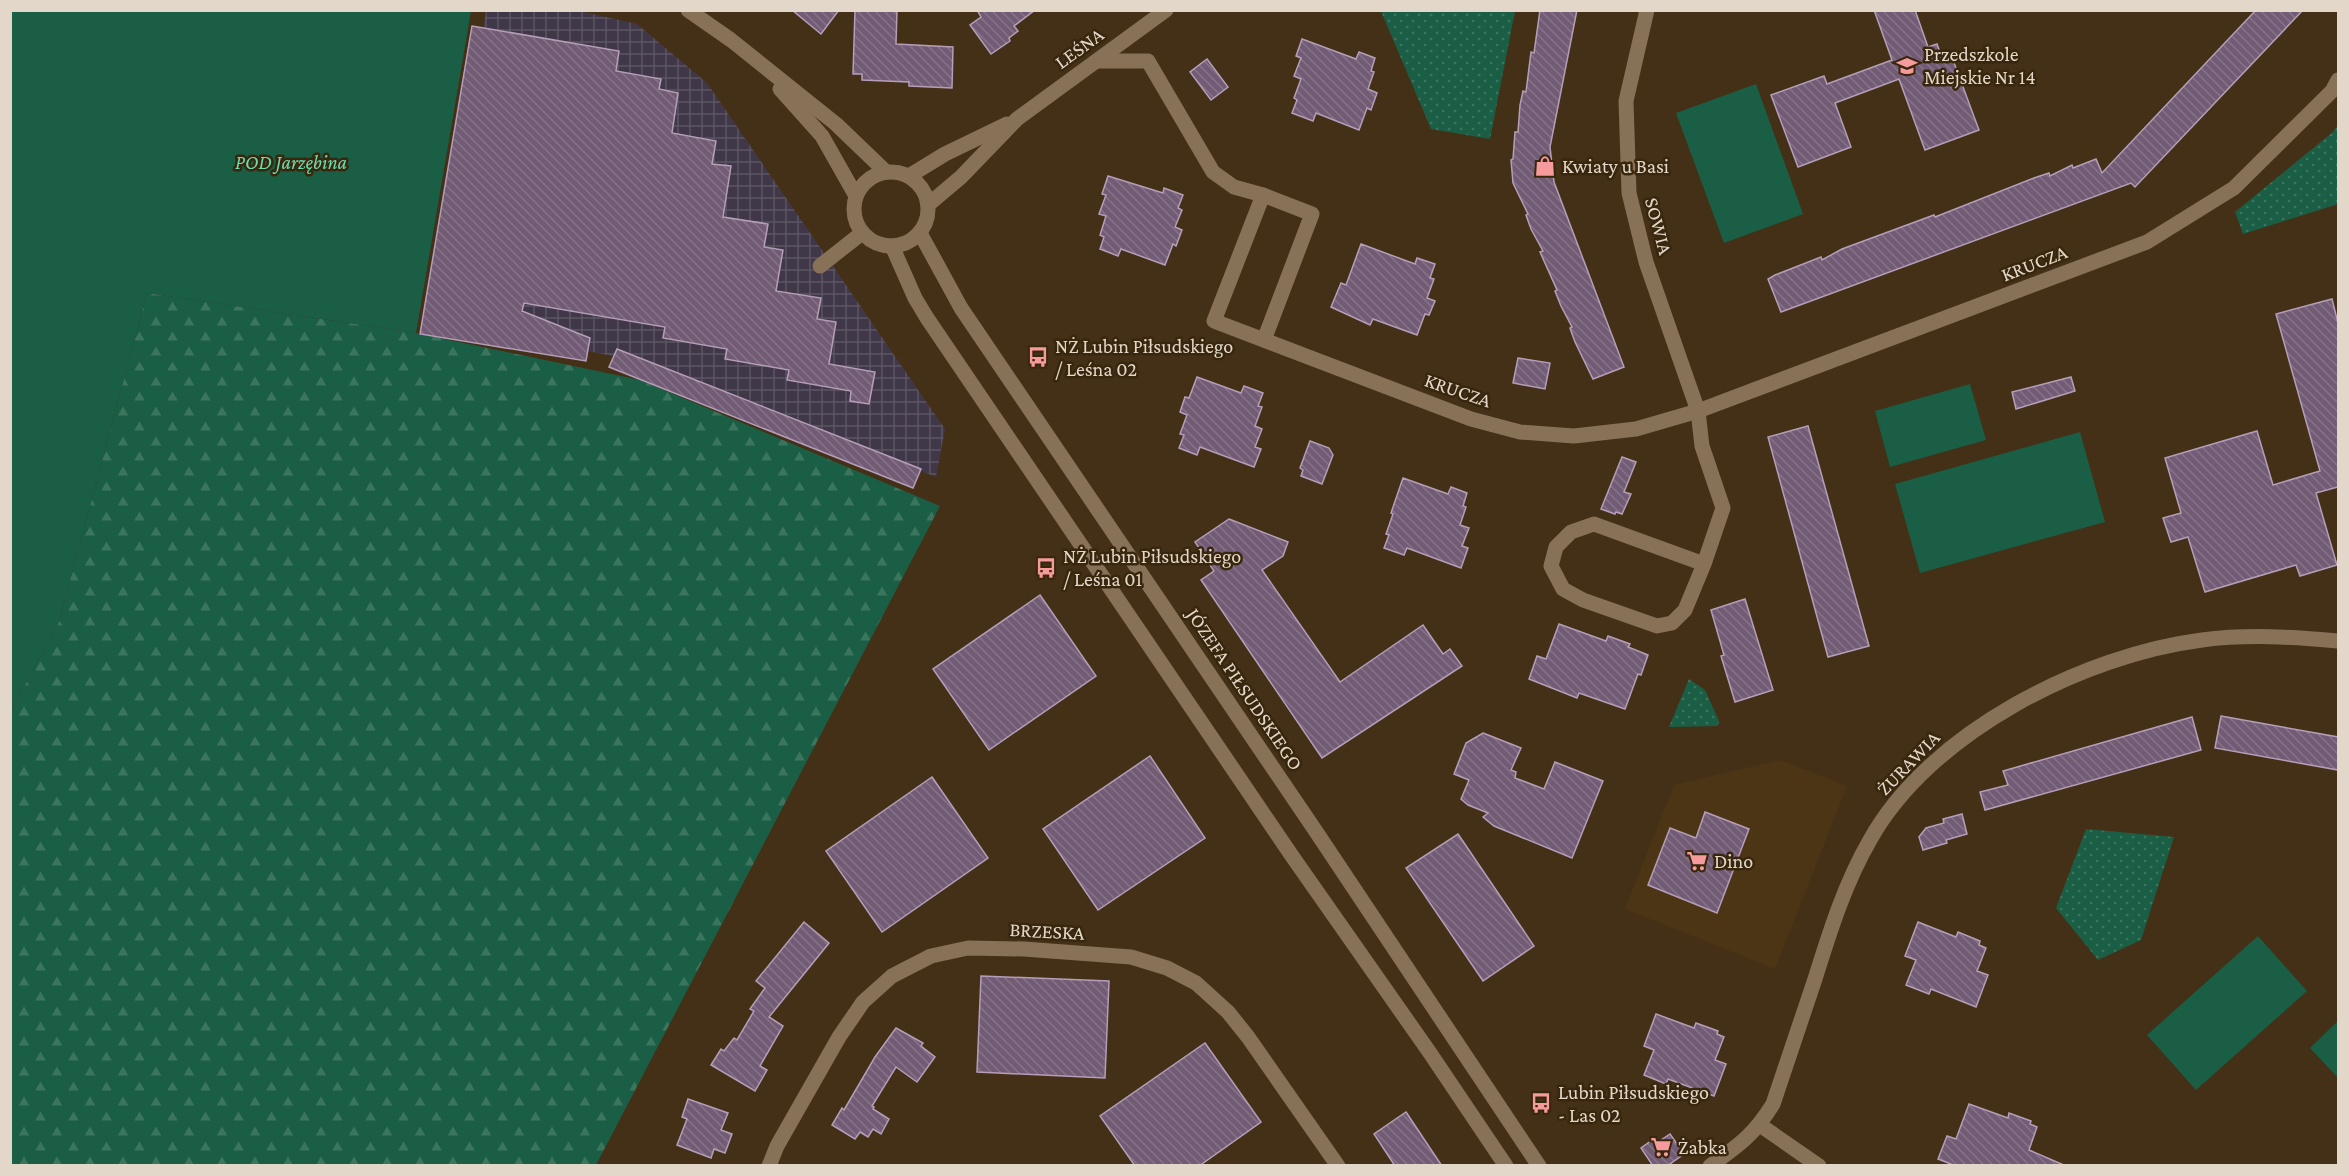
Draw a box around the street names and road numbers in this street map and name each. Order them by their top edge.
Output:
street label: LEŚNA [1050,23,1108,73]
street label: SOWIA [1641,195,1677,258]
street label: KRUCZA [1998,240,2071,286]
street label: KRUCZA [1422,368,1495,412]
street label: JÓZEFA PIŁSUDSKIEGO [1181,602,1307,775]
street label: ŻURAWIA [1872,726,1944,800]
street label: BRZESKA [1009,918,1086,944]

